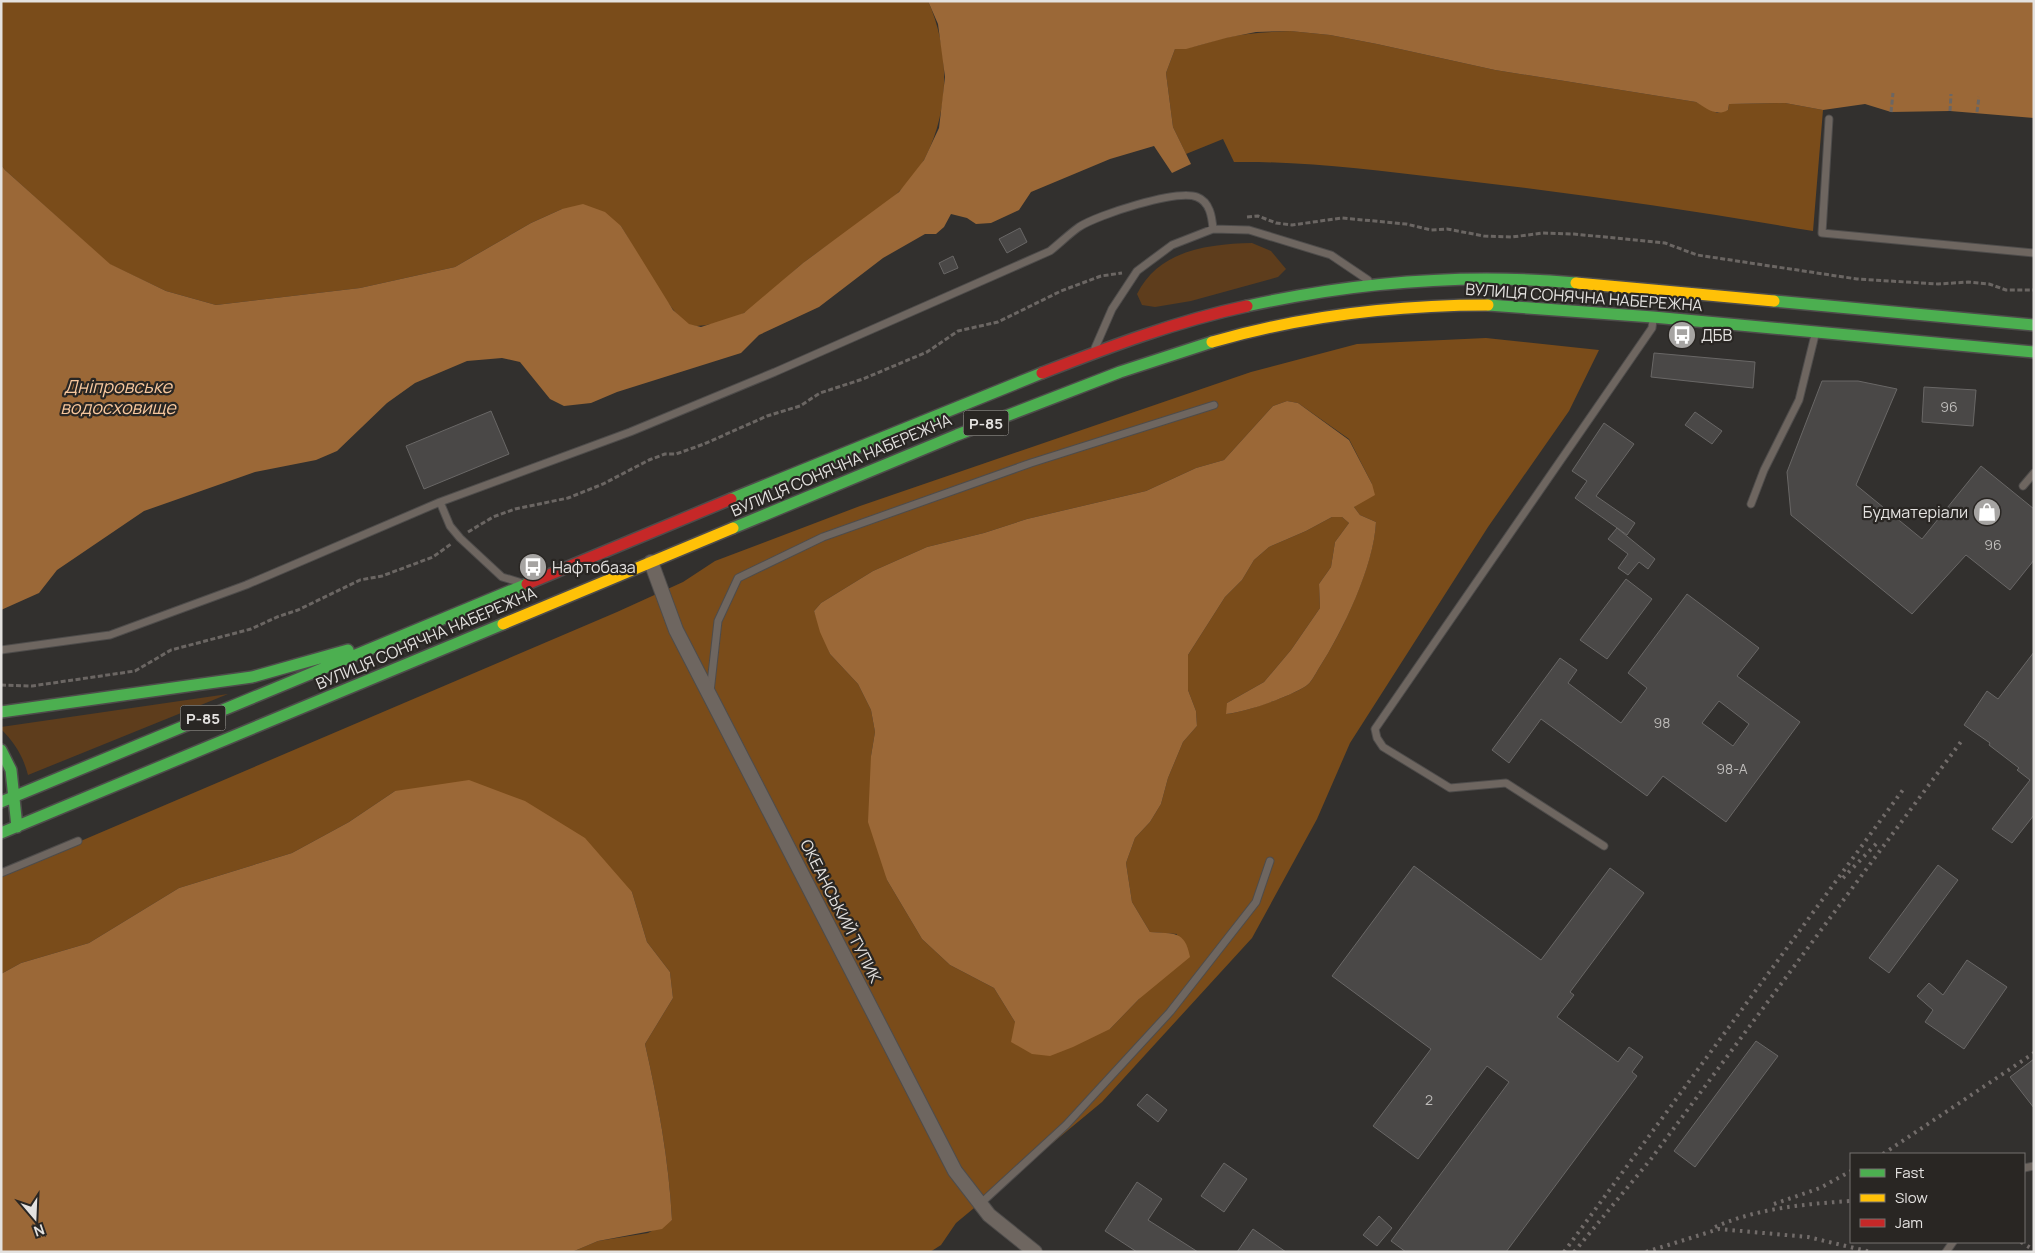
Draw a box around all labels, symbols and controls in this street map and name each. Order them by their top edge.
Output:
street label: ВУЛИЦЯ СОНЯЧНА НАБЕРЕЖНА [1465,278,1703,316]
bus stop icon: ДБВ [1667,320,1697,350]
place label: ДБВ [1701,324,1732,346]
water label: Дніпровське водосховище [60,374,177,419]
house number: 96 [1940,397,1958,416]
street label: ВУЛИЦЯ СОНЯЧНА НАБЕРЕЖНА [727,408,955,522]
road number: Р-85 [964,410,1008,436]
shop icon: Будматеріали [1972,497,2002,527]
place label: Будматеріали [1863,501,1968,523]
house number: 96 [1984,535,2002,554]
bus stop icon: Нафтобаза [518,552,548,582]
place label: Нафтобаза [552,556,636,578]
street label: ВУЛИЦЯ СОНЯЧНА НАБЕРЕЖНА [312,581,540,695]
road number: Р-85 [180,706,226,730]
house number: 98 [1654,713,1670,732]
house number: 98-А [1716,759,1748,778]
street label: ОКЕАНСЬКИЙ ТУПИК [795,836,887,987]
house number: 2 [1425,1090,1433,1109]
legend [1850,1153,2025,1243]
text: Fast [1895,1162,1924,1183]
text: Slow [1895,1187,1928,1208]
north arrow [10,1193,60,1243]
text: Jam [1895,1212,1923,1233]
text: N [32,1220,47,1241]

